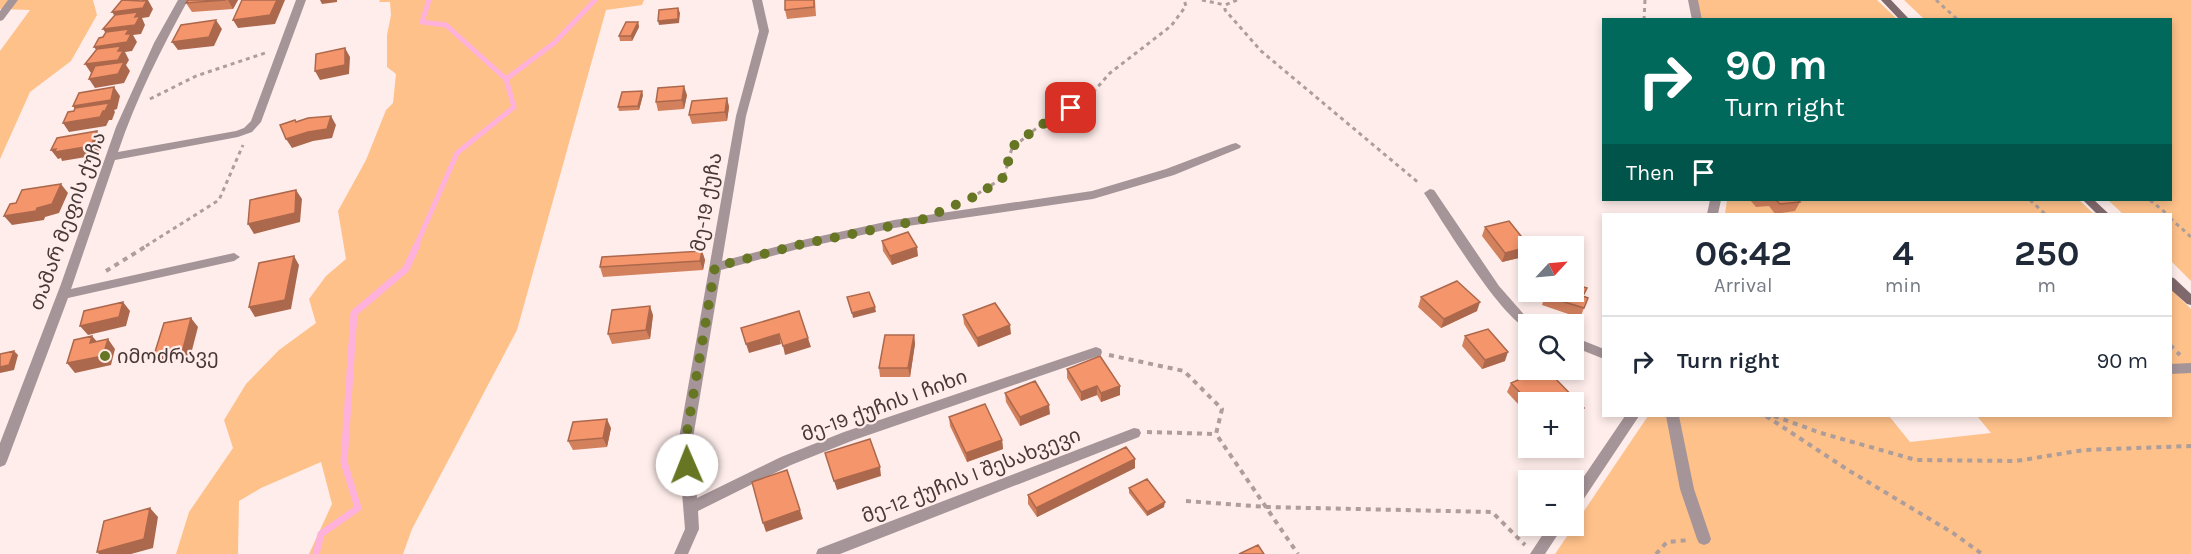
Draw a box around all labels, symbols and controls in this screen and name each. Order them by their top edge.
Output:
text: 90 m [1725,40,1828,90]
icon: right [1626,42,1704,120]
pin [1045,82,1096,133]
icon: arrive [1054,91,1087,124]
text: Turn right [1725,91,1845,123]
street label: თამარ მეფის ქუჩა [24,129,110,314]
street label: მე-19 ქუჩა [686,151,727,253]
icon: arrive [1687,156,1720,189]
text: Then [1626,160,1675,186]
text: 06:42 [1695,232,1792,274]
text: 4 [1892,232,1914,274]
text: 250 [2014,232,2079,274]
north arrow [1518,236,1584,302]
map controls [1518,236,1584,536]
text: Arrival [1714,274,1773,297]
text: min [1885,274,1921,297]
text: m [2037,274,2056,297]
button: search [1518,314,1584,380]
place label: იმოძრავე [117,345,219,368]
icon: right [1626,345,1659,378]
text: Turn right [1677,348,1780,374]
text: 90 m [2096,348,2148,374]
marker: იმოძრავე [98,349,112,363]
street label: მე-19 ქუჩის I ჩიხი [798,365,970,446]
button: + [1518,392,1584,458]
street label: მე-12 ქუჩის I შესახვევი [859,423,1084,528]
position arrow [655,433,719,497]
button: − [1518,470,1584,536]

